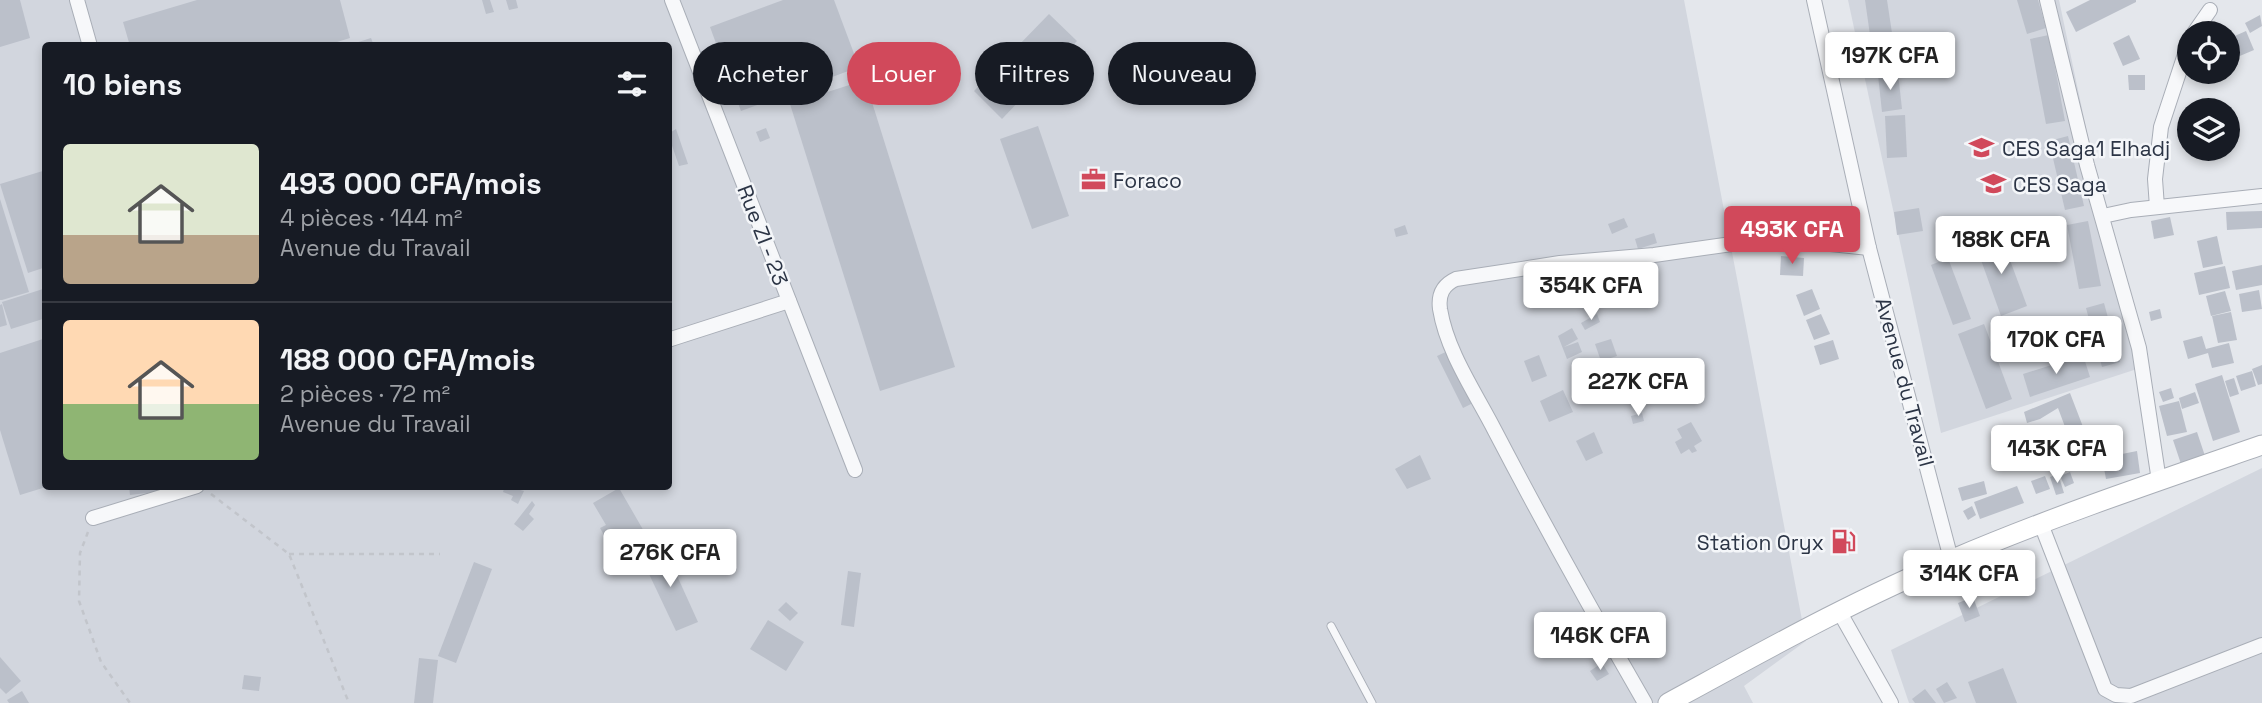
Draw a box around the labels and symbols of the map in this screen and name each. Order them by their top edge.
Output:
pin: 197K CFA [1818,32,1962,92]
school or university icon: CES Saga1 Elhadj [1968,134,1996,162]
place label: CES Saga1 Elhadj [2002,135,2170,162]
office icon: Foraco [1079,166,1107,194]
place label: Foraco [1113,167,1182,194]
school or university icon: CES Saga [1979,170,2007,198]
place label: CES Saga [2013,171,2107,198]
street label: Rue ZI - 23 [731,181,795,289]
pin: 493K CFA [1720,206,1864,266]
pin: 188K CFA [1929,216,2073,276]
pin: 354K CFA [1519,262,1663,322]
street label: Avenue du Travail [1869,294,1941,470]
pin: 170K CFA [1984,316,2128,376]
pin: 227K CFA [1566,358,1710,418]
pin: 143K CFA [1985,426,2129,485]
fuel station icon: Station Oryx [1830,528,1858,556]
place label: Station Oryx [1697,529,1824,556]
pin: 276K CFA [598,530,742,589]
pin: 314K CFA [1897,550,2041,610]
pin: 146K CFA [1528,612,1672,672]

